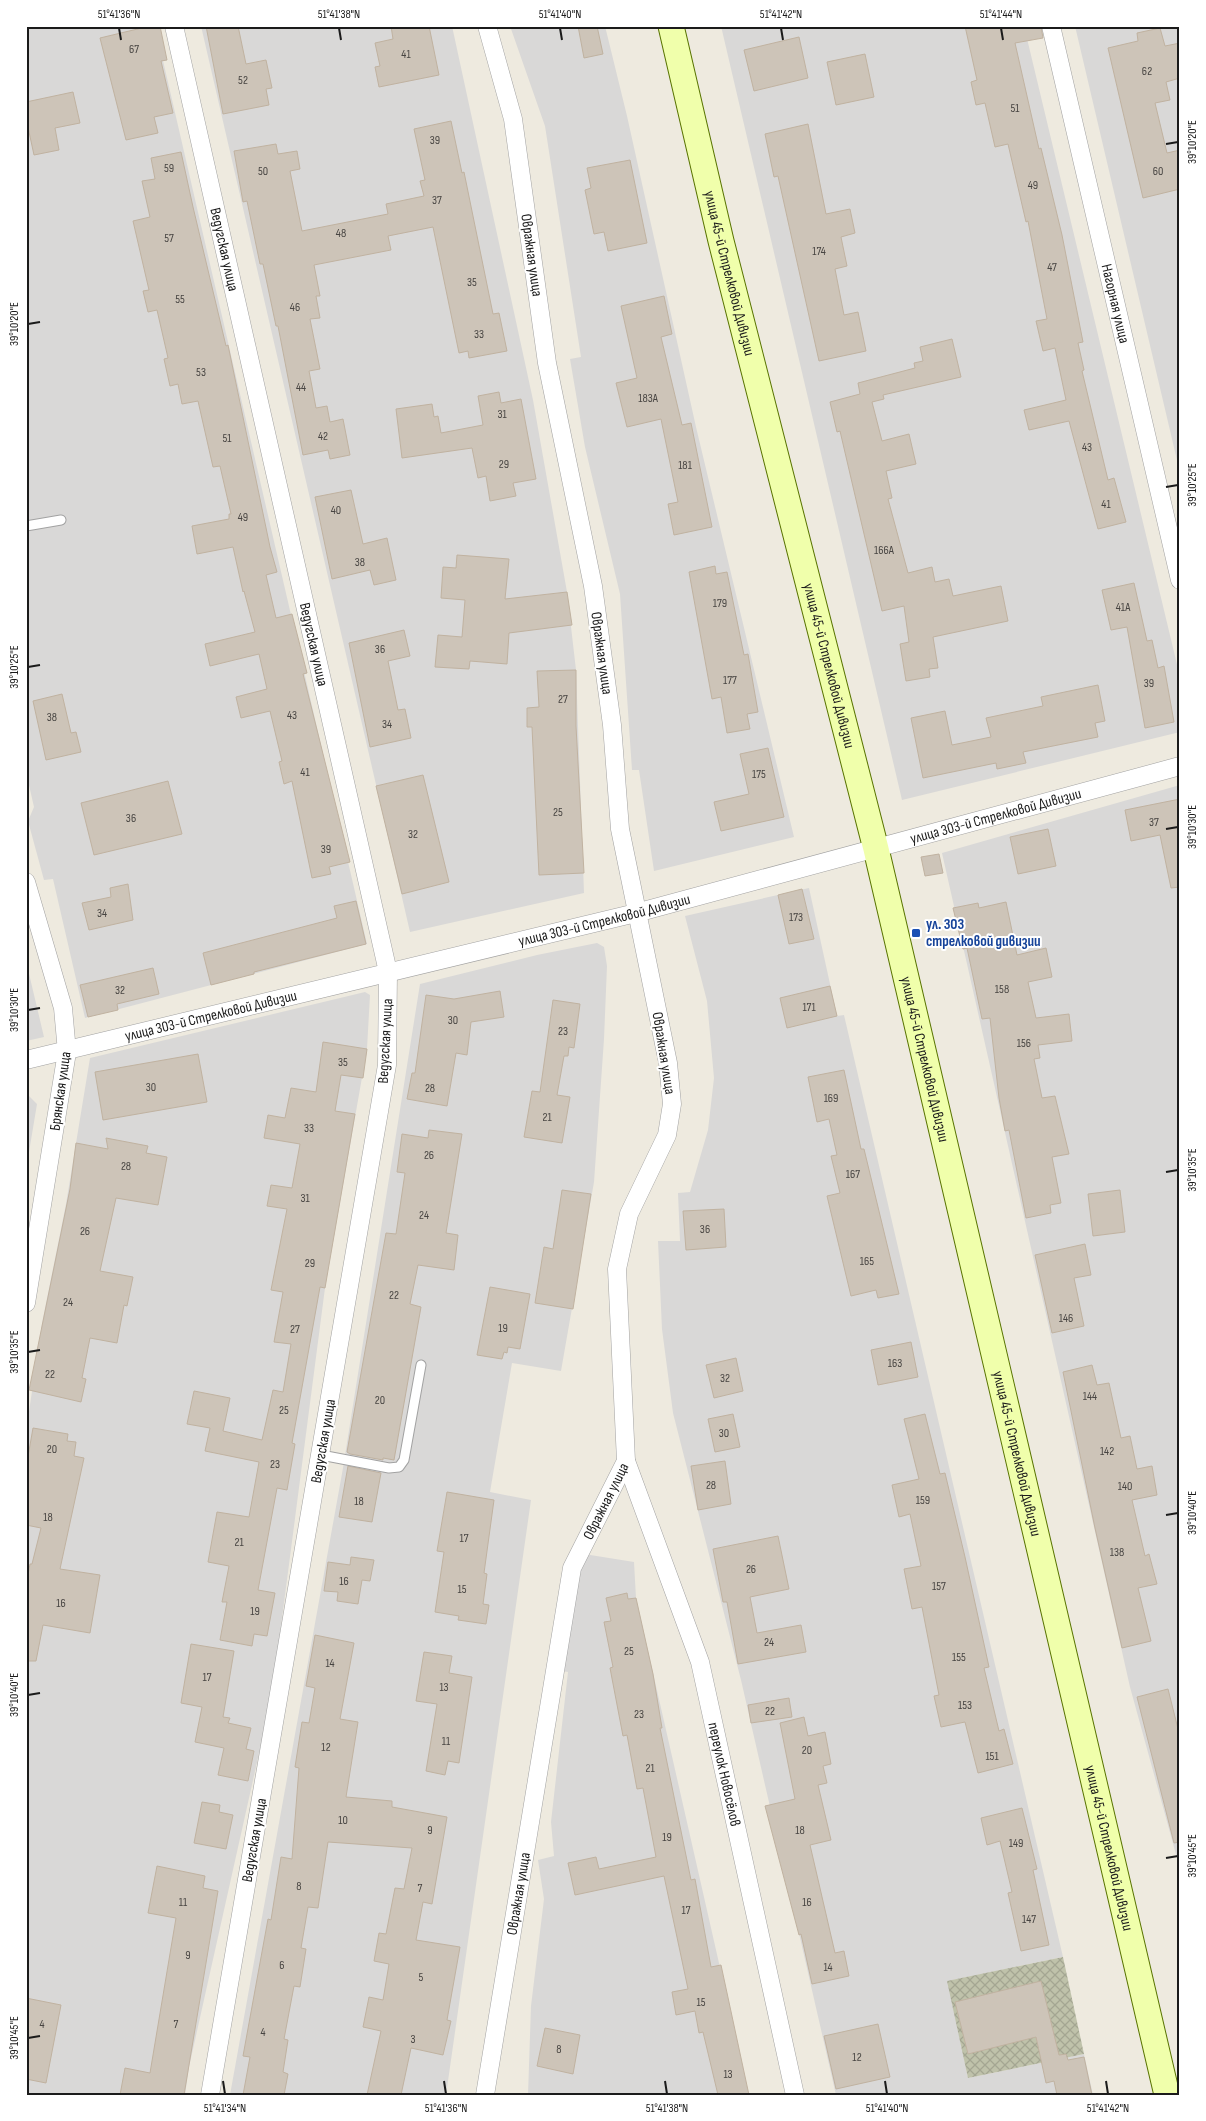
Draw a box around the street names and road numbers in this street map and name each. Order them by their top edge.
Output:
street label: улица 45-й Стрелковой Дивизии [700,189,759,358]
street label: Ведугская улица [205,206,243,293]
street label: Овражная улица [516,213,547,298]
street label: Нагорная улица [1097,262,1134,346]
street label: улица 45-й Стрелковой Дивизии [799,581,859,750]
street label: Ведугская улица [295,601,332,688]
street label: Овражная улица [586,611,617,696]
street label: улица 303-й Стрелковой Дивизии [908,784,1083,848]
street label: улица 303-й Стрелковой Дивизии [517,890,692,951]
street label: улица 45-й Стрелковой Дивизии [896,975,953,1144]
street label: улица 303-й Стрелковой Дивизии [123,986,299,1046]
street label: Ведугская улица [374,998,397,1084]
street label: Овражная улица [648,1010,679,1096]
street label: Брянская улица [46,1050,75,1132]
street label: улица 45-й Стрелковой Дивизии [988,1369,1045,1538]
street label: Ведугская улица [307,1397,340,1485]
street label: Овражная улица [579,1460,634,1543]
street label: переулок Новосёлов [703,1720,745,1828]
street label: улица 45-й Стрелковой Дивизии [1080,1763,1137,1933]
street label: Ведугская улица [238,1796,271,1884]
street label: Овражная улица [503,1851,535,1936]

